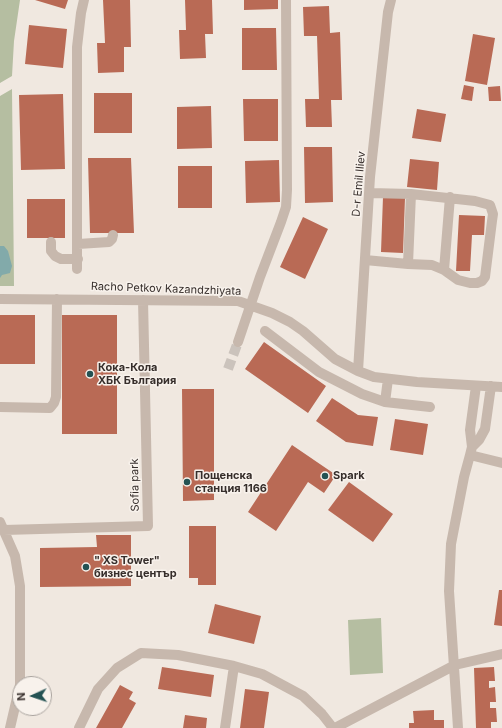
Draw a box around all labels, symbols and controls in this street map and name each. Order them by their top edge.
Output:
street label: D-r Emil Iliev [350,151,368,217]
street label: Racho Petkov Kazandzhiyata [91,280,241,298]
place label: Кока-Кола ХБК България [98,361,176,387]
marker: Кока-Кола ХБК България [85,369,95,379]
street label: Sofia park [128,458,142,512]
place label: Пощенска станция 1166 [195,469,267,495]
place label: Spark [333,469,365,483]
marker: Spark [320,471,330,481]
marker: Пощенска станция 1166 [182,477,192,487]
place label: " XS Tower" бизнес център [94,554,177,580]
marker: " XS Tower" бизнес център [81,562,91,572]
north arrow [12,676,52,716]
text: N [14,692,28,701]

